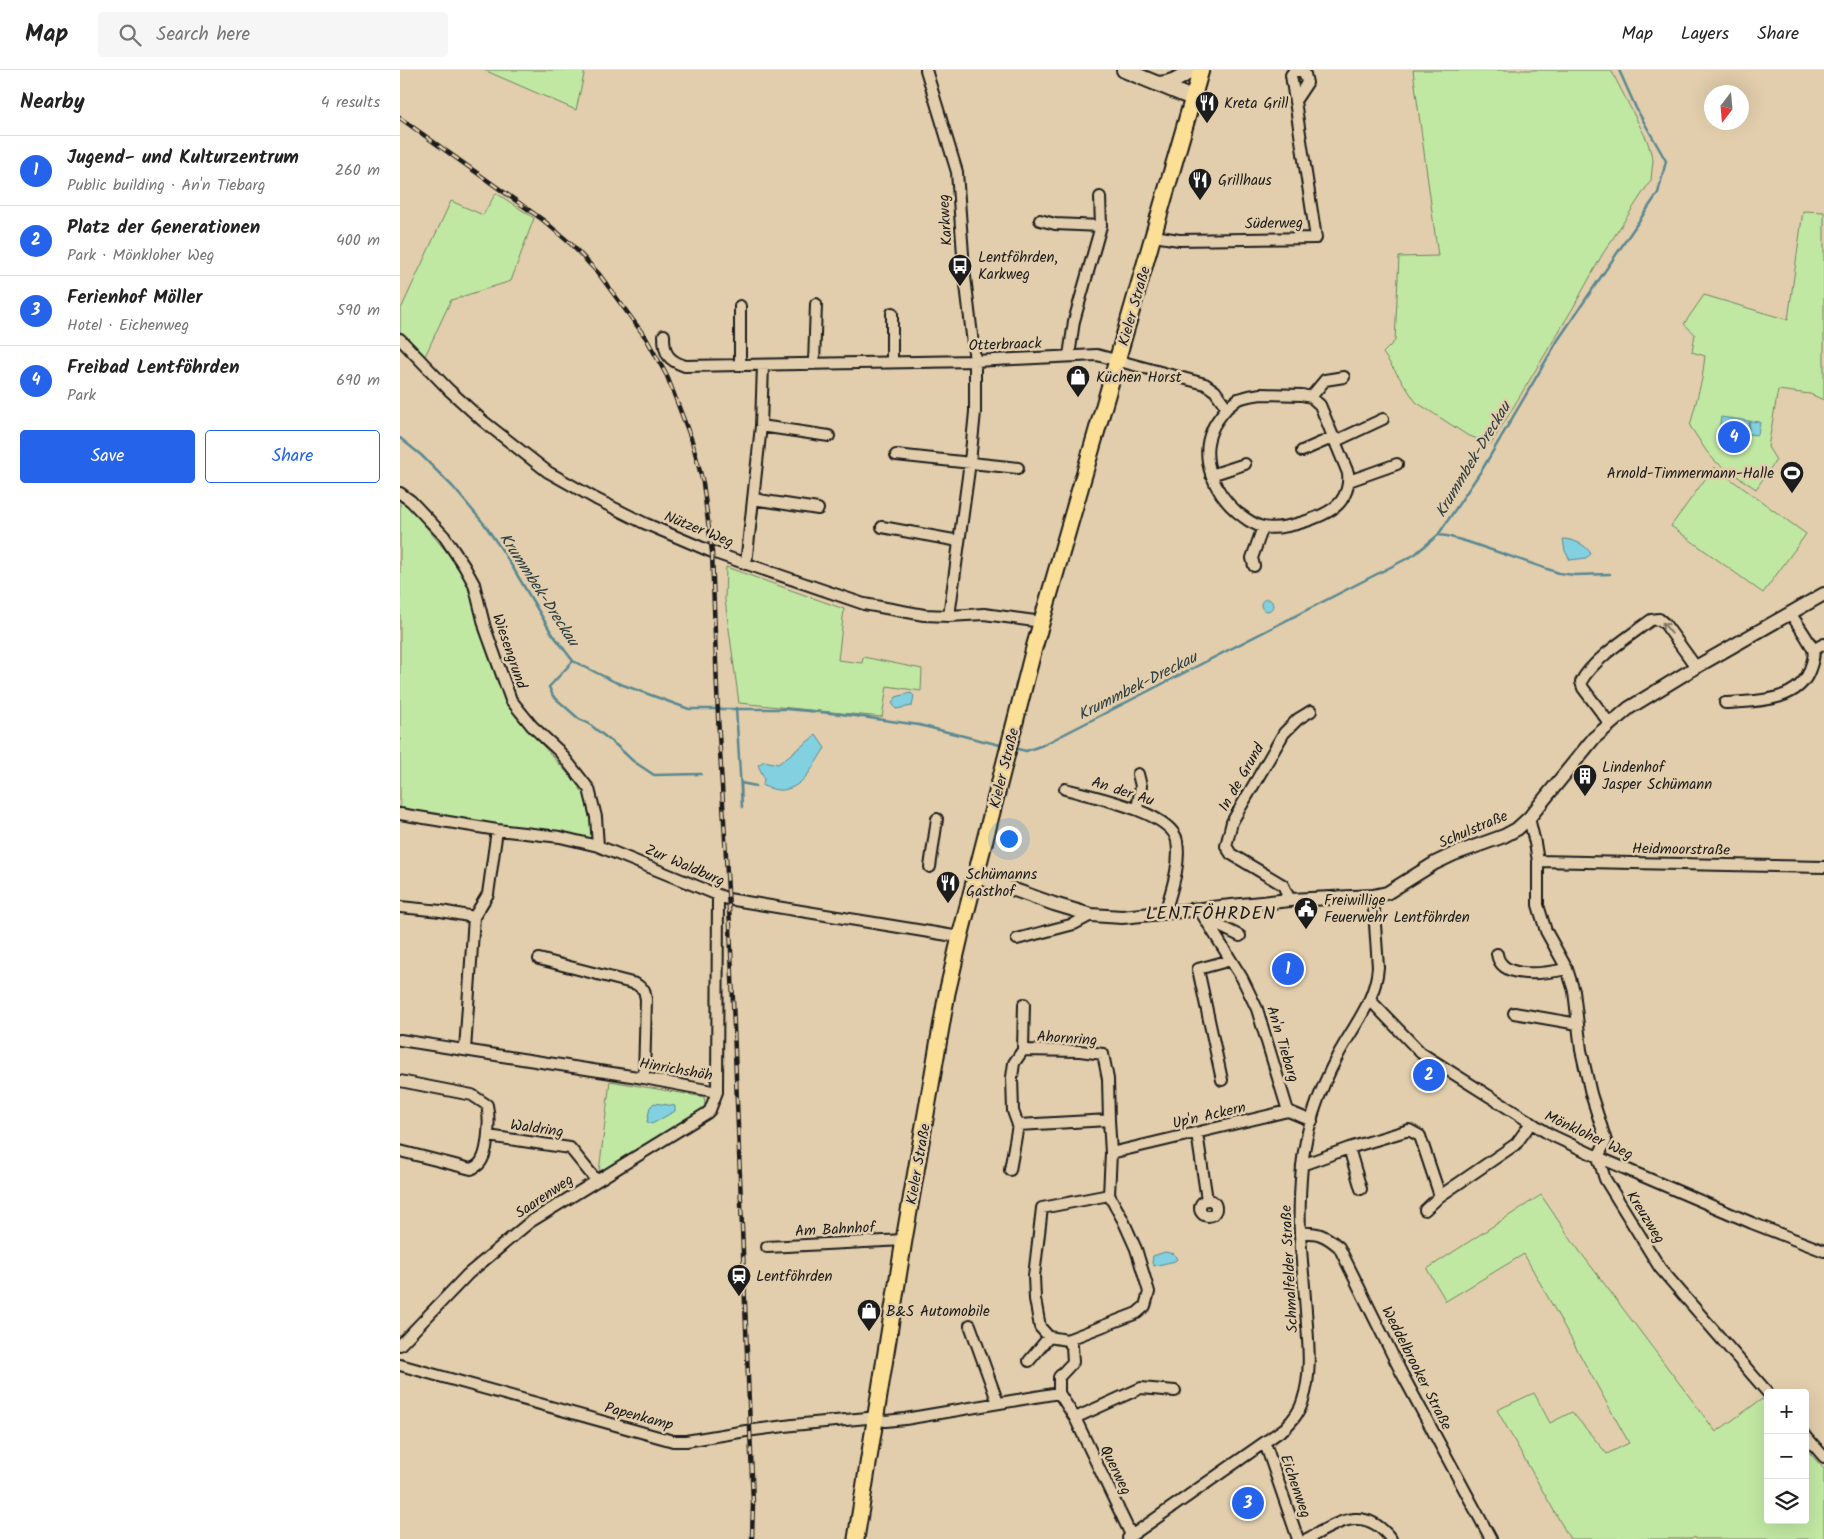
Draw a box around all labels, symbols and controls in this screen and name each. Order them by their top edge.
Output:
search box [98,12,448,57]
text: Map [25,15,68,54]
text: Search here [156,20,250,50]
text: Map [1622,20,1653,49]
text: Layers [1681,20,1729,49]
text: Share [1757,20,1799,49]
icon: search [116,21,144,49]
north arrow [1704,85,1749,130]
text: Nearby [20,86,85,119]
text: 4 results [321,90,380,115]
restaurant icon: Kreta Grill [1194,90,1220,124]
place label: Kreta Grill [1224,92,1289,116]
text: Jugend- und Kulturzentrum [67,143,299,173]
text: 1 [34,158,38,183]
text: 260 m [335,158,380,183]
restaurant icon: Grillhaus [1187,167,1213,201]
place label: Grillhaus [1218,169,1272,193]
text: Public building · An'n Tiebarg [67,173,265,198]
street label: Karkweg [932,193,960,247]
street label: Süderweg [1245,211,1303,237]
text: Platz der Generationen [67,213,260,243]
text: 2 [31,228,41,253]
text: 400 m [336,228,380,253]
text: Park · Mönkloher Weg [67,243,214,268]
place label: Lentföhrden, Karkweg [978,246,1058,287]
bus stop icon: Lentföhrden, Karkweg [947,253,973,287]
street label: Kieler Straße [1112,263,1158,349]
text: Ferienhof Möller [67,283,202,313]
text: 3 [32,298,40,323]
text: 590 m [336,298,380,323]
text: Hotel · Eichenweg [67,313,189,338]
street label: Otterbraack [968,332,1043,358]
text: Freibad Lentföhrden [67,353,240,383]
shop icon: Küchen Horst [1065,364,1091,398]
place label: Küchen Horst [1096,366,1182,390]
text: 4 [32,368,40,393]
text: 690 m [336,368,380,393]
text: Park [67,383,96,408]
water label: Krummbek-Dreckau [1429,395,1519,522]
pin: 4 [1718,418,1750,456]
button: Save [20,430,195,483]
button: Share [205,430,380,483]
sports icon: Arnold-Timmermann-Halle [1779,460,1805,494]
place label: Arnold-Timmermann-Halle [1607,462,1774,486]
street label: Nützer Weg [660,505,737,555]
water label: Krummbek-Dreckau [493,528,586,653]
street label: Wiesengrund [485,611,533,693]
one-way arrow [1662,622,1673,635]
water label: Krummbek-Dreckau [1074,644,1204,727]
street label: Kieler Straße [983,725,1027,811]
street label: In de Grund [1213,738,1271,816]
place label: Lindenhof Jasper Schümann [1602,756,1712,797]
building icon: Lindenhof Jasper Schümann [1572,763,1598,797]
street label: An der Au [1088,771,1157,813]
street label: Schulstraße [1435,804,1512,855]
your location [996,826,1022,852]
street label: Heidmoorstraße [1632,837,1730,863]
street label: Zur Waldburg [641,838,728,893]
place label: Schümanns Gasthof [966,863,1038,904]
restaurant icon: Schümanns Gasthof [935,870,961,904]
place label: Freiwillige Feuerwehr Lentföhrden [1324,889,1470,930]
public building icon: Freiwillige Feuerwehr Lentföhrden [1293,896,1319,930]
district label: LENTFÖHRDEN [1146,900,1276,929]
pin: 1 [1272,950,1304,988]
street label: An'n Tiebarg [1259,1003,1305,1085]
street label: Ahornring [1036,1025,1098,1053]
street label: Hinrichshöh [637,1052,714,1088]
pin: 2 [1413,1056,1445,1094]
street label: Up'n Ackern [1170,1096,1248,1136]
street label: Mönkloher Weg [1540,1105,1637,1167]
street label: Waldring [509,1113,565,1145]
street label: Kieler Straße [900,1122,938,1207]
street label: Saarenweg [511,1169,579,1225]
street label: Kreuzweg [1620,1186,1671,1249]
street label: Schmalfelder Straße [1275,1204,1305,1333]
street label: Am Bahnhof [794,1216,877,1244]
station icon: Lentföhrden [726,1263,752,1297]
place label: Lentföhrden [756,1265,832,1289]
shop icon: B&S Automobile [856,1298,882,1332]
place label: B&S Automobile [886,1300,990,1324]
street label: Weddelbrooker Straße [1374,1302,1458,1435]
map controls [1764,1389,1809,1524]
button: + [1764,1389,1809,1434]
street label: Papenkamp [602,1396,676,1438]
button: − [1764,1434,1809,1479]
street label: Querweg [1093,1442,1137,1499]
street label: Eichenweg [1273,1451,1317,1521]
button: layers [1764,1479,1809,1524]
pin: 3 [1232,1484,1264,1522]

